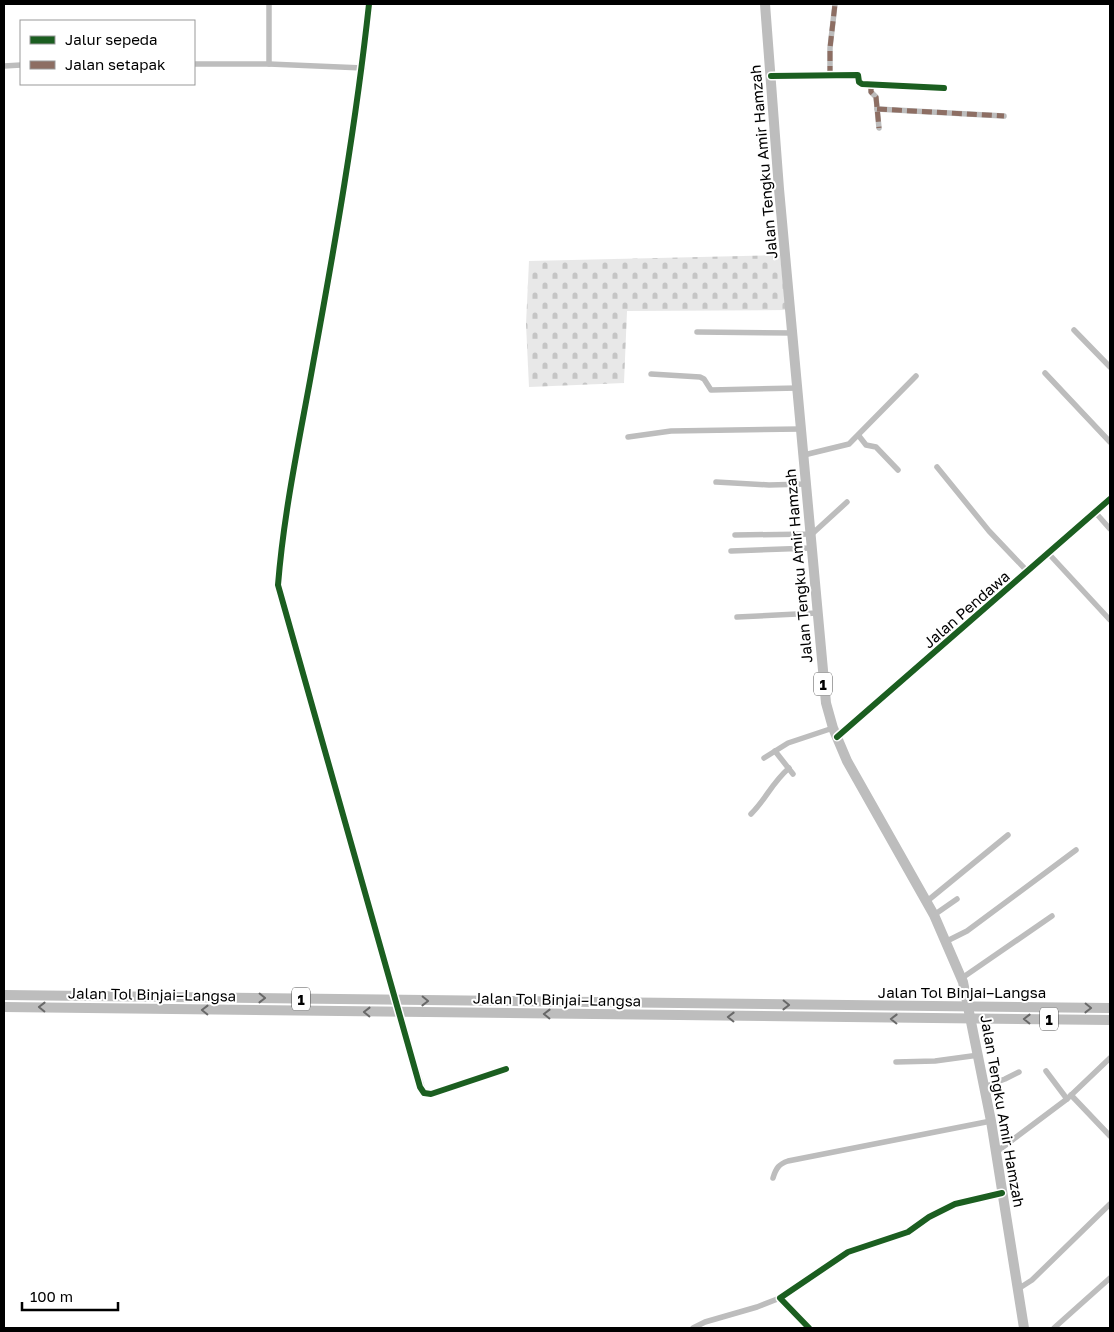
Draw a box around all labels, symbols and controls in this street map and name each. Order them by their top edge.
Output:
legend [20,20,195,85]
text: Jalur sepeda [65,30,158,48]
text: Jalan setapak [65,55,166,73]
street label: Jalan Tengku Amir Hamzah [746,64,780,260]
street label: Jalan Tengku Amir Hamzah [781,468,815,664]
street label: Jalan Pendawa [919,567,1013,651]
road number: 1 [814,672,832,696]
street label: Jalan Tol Binjai–Langsa [878,983,1046,1001]
street label: Jalan Tol Binjai–Langsa [68,984,236,1004]
road number: 1 [292,988,310,1011]
street label: Jalan Tol Binjai–Langsa [473,989,641,1009]
one-way arrow [259,993,267,1004]
one-way arrow [422,996,429,1006]
one-way arrow [782,1000,790,1010]
one-way arrow [38,1002,46,1013]
one-way arrow [1085,1003,1093,1013]
one-way arrow [201,1005,208,1015]
one-way arrow [363,1007,371,1017]
road number: 1 [1040,1008,1058,1030]
one-way arrow [543,1009,551,1019]
one-way arrow [727,1011,735,1022]
one-way arrow [889,1013,897,1024]
street label: Jalan Tengku Amir Hamzah [977,1013,1029,1209]
one-way arrow [1022,1014,1030,1024]
scale bar [22,1280,119,1312]
text: 100 m [30,1287,73,1305]

